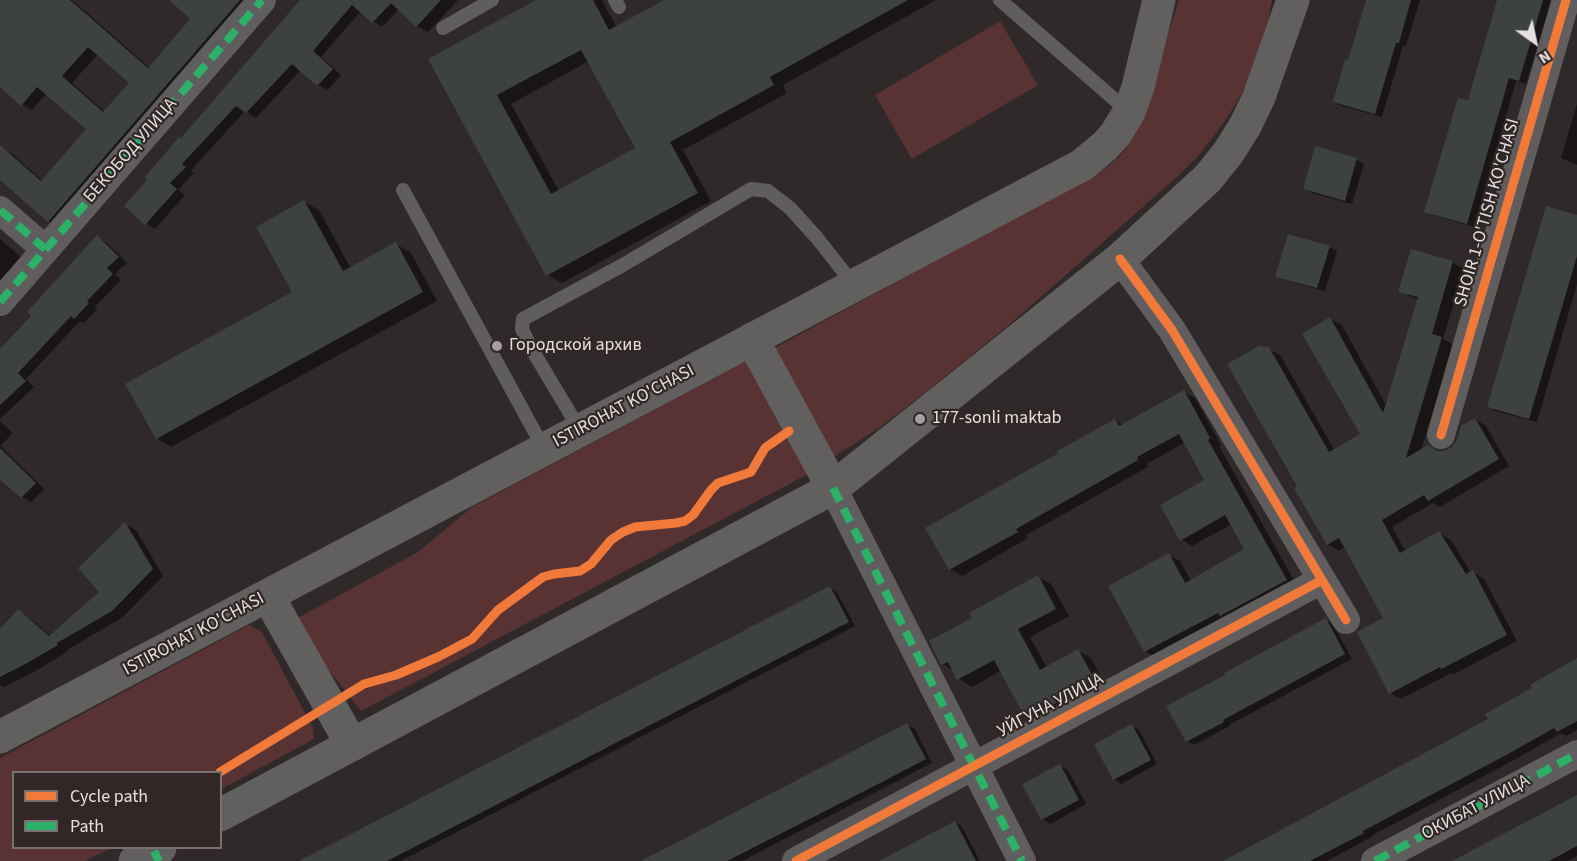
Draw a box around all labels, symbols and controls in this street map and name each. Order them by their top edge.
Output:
north arrow [1505,12,1565,72]
text: N [1534,45,1555,69]
street label: БЕКОБОД УЛИЦА [80,94,182,208]
street label: SHOIR 1-O'TISH KO'CHASI [1451,116,1525,310]
place label: Городской архив [509,335,642,357]
marker: Городской архив [490,339,504,353]
street label: ISTIROHAT KO'CHASI [550,361,698,453]
place label: 177-sonli maktab [932,408,1061,430]
marker: 177-sonli maktab [913,412,927,426]
street label: ISTIROHAT KO'CHASI [120,589,268,681]
street label: УЙГУНА УЛИЦА [994,669,1108,743]
street label: ОКИБАТ УЛИЦА [1418,770,1534,846]
legend [12,771,222,849]
text: Cycle path [70,784,148,809]
text: Path [70,814,104,839]

